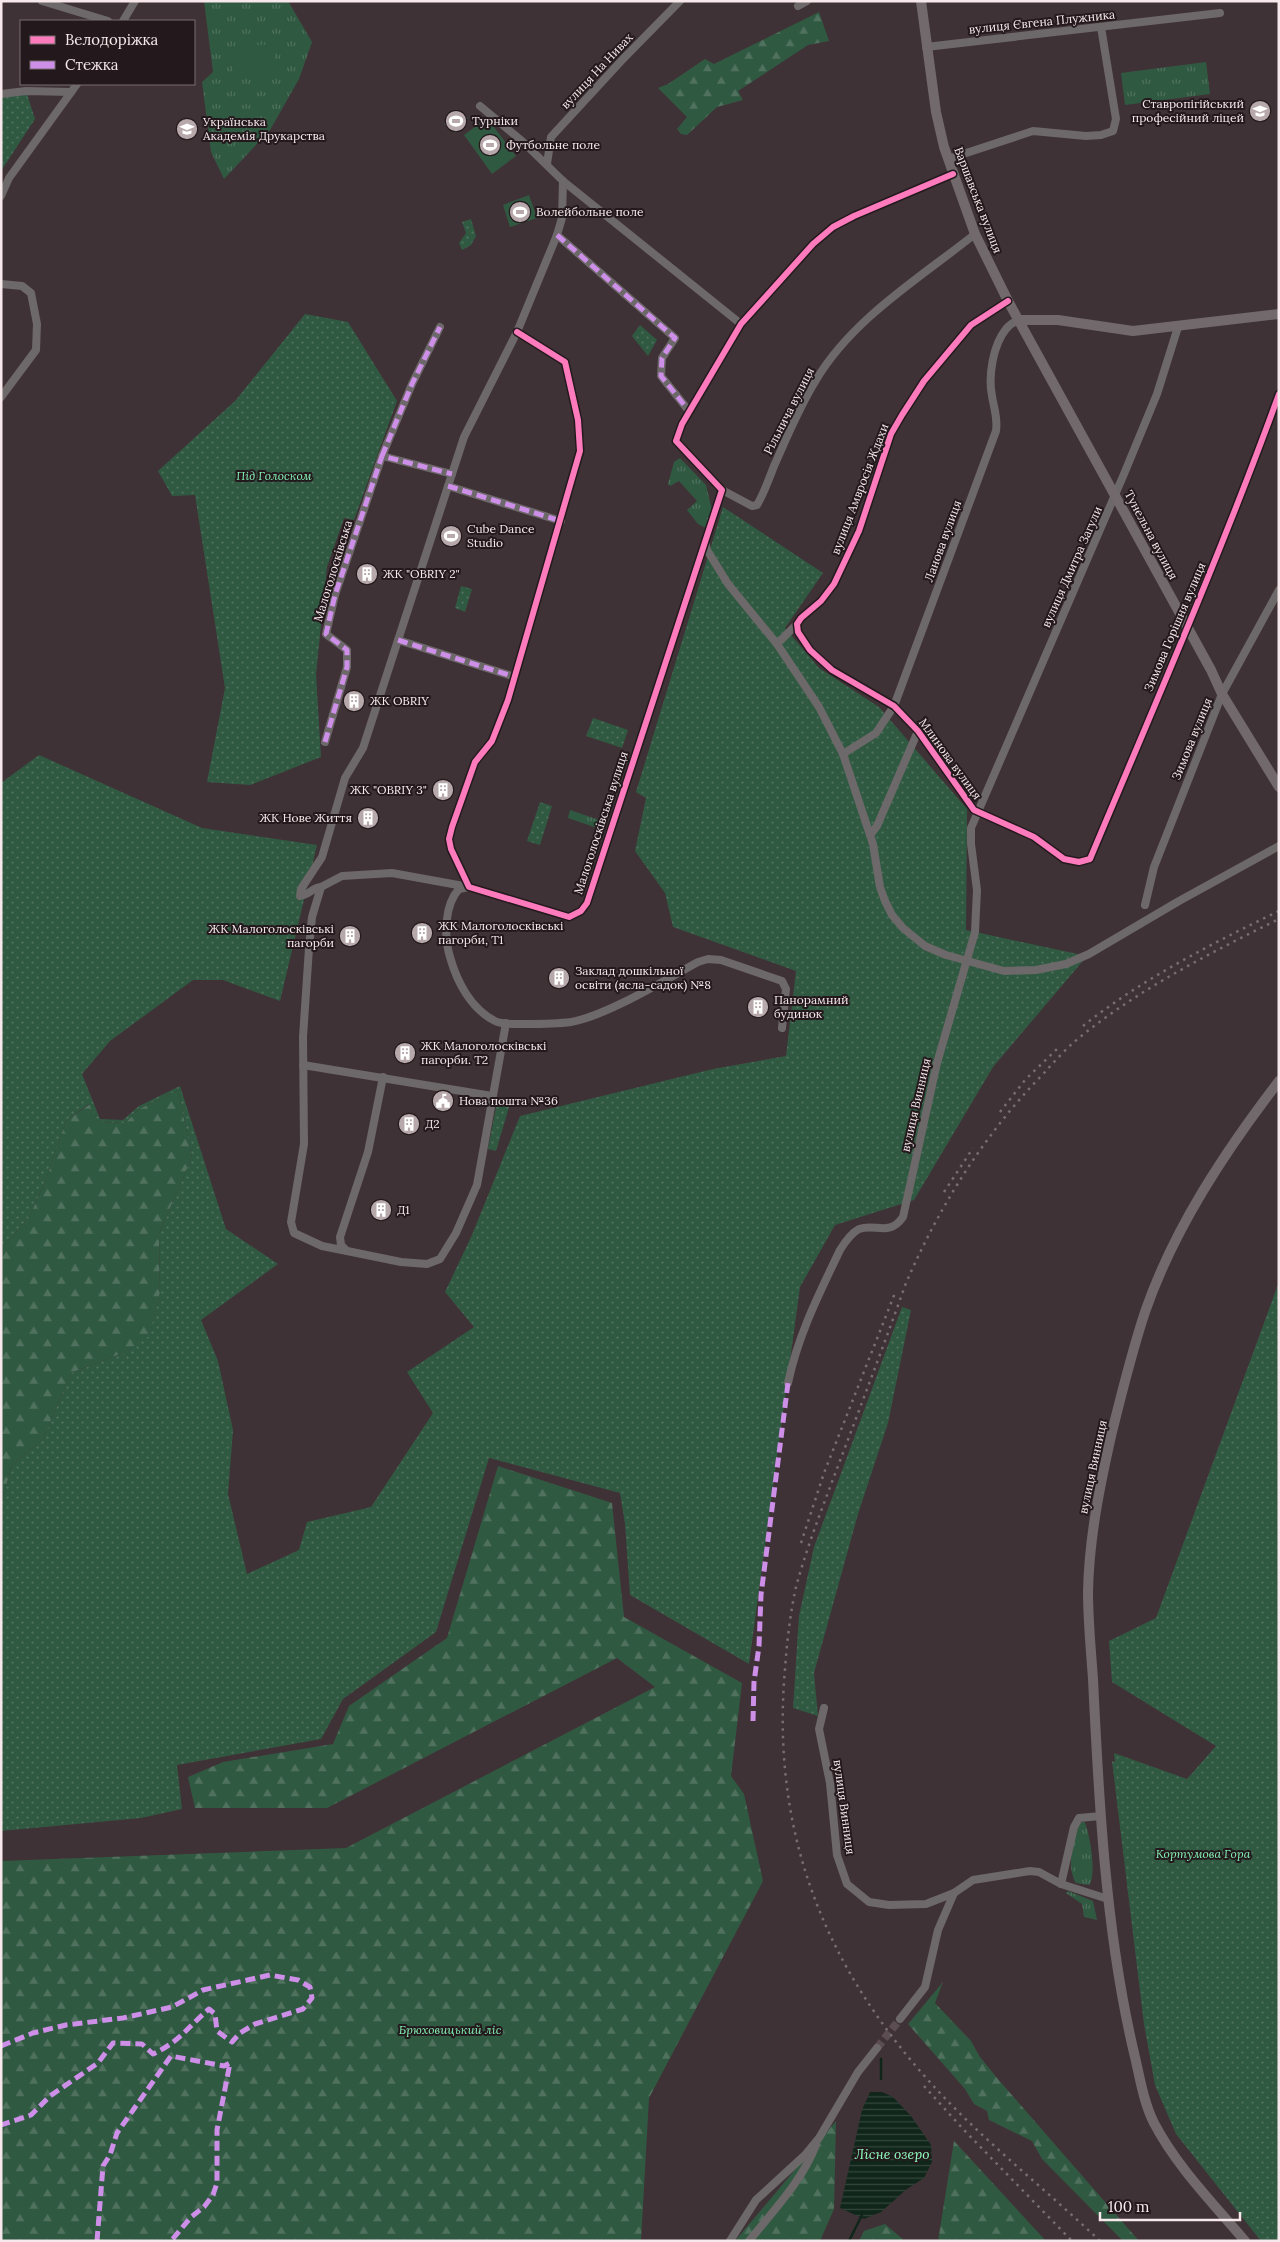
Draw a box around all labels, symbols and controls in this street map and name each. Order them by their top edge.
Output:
street label: вулиця Євгена Плужника [968,6,1116,37]
legend [20,20,195,85]
street label: вулиця На Нивах [558,29,636,112]
text: Велодоріжка [65,30,159,49]
text: Стежка [65,55,119,74]
place label: Ставропігійський професійний ліцей [1132,96,1244,125]
school or university icon: Ставропігійський професійний ліцей [1248,99,1272,123]
sports icon: Турніки [444,109,468,133]
place label: Турніки [472,113,518,128]
place label: Українська Академія Друкарства [202,114,325,143]
school or university icon: Українська Академія Друкарства [175,117,199,141]
sports icon: Футбольне поле [478,133,502,157]
place label: Футбольне поле [506,137,600,152]
street label: Варшавська вулиця [951,145,1006,255]
sports icon: Волейбольне поле [508,200,532,224]
place label: Волейбольне поле [536,204,644,219]
street label: Рільнича вулиця [760,365,817,457]
street label: вулиця Амвросія Ждахи [828,421,891,557]
park label: Під Голоском [236,468,312,483]
street label: Тунельна вулиця [1122,487,1181,582]
street label: Ланова вулиця [921,498,964,584]
street label: вулиця Дмитра Загули [1038,504,1105,630]
street label: Малоголосківська [310,518,355,623]
place label: Cube Dance Studio [467,521,535,550]
sports icon: Cube Dance Studio [439,524,463,548]
street label: Зимова Горішня вулиця [1141,560,1209,694]
building icon: ЖК "OBRIY 2" [355,562,379,586]
place label: ЖК "OBRIY 2" [383,566,460,581]
building icon: ЖК OBRIY [342,689,366,713]
place label: ЖК OBRIY [370,693,429,708]
street label: Зимова вулиця [1168,695,1215,782]
street label: Млинова вулиця [916,715,985,802]
street label: Малоголосківська вулиця [570,749,631,896]
building icon: ЖК "OBRIY 3" [431,778,455,802]
place label: ЖК "OBRIY 3" [350,782,427,797]
building icon: ЖК Нове Життя [356,806,380,830]
place label: ЖК Нове Життя [260,810,352,825]
place label: ЖК Малоголосківські пагорби, Т1 [438,918,563,947]
place label: ЖК Малоголосківські пагорби [209,921,334,950]
building icon: ЖК Малоголосківські пагорби, Т1 [410,921,434,945]
building icon: ЖК Малоголосківські пагорби [338,924,362,948]
place label: Заклад дошкільної освіти (ясла-садок) №8 [575,963,711,993]
building icon: Заклад дошкільної освіти (ясла-садок) №8 [547,966,571,990]
place label: Панорамний будинок [774,992,848,1021]
building icon: Панорамний будинок [746,995,770,1019]
place label: ЖК Малоголосківські пагорби. Т2 [421,1038,546,1067]
building icon: ЖК Малоголосківські пагорби. Т2 [393,1041,417,1065]
street label: вулиця Винниця [897,1057,934,1153]
public building icon: Нова пошта №36 [431,1089,455,1113]
place label: Нова пошта №36 [459,1093,558,1108]
building icon: Д2 [397,1112,421,1136]
place label: Д2 [425,1116,440,1131]
building icon: Д1 [369,1198,393,1222]
place label: Д1 [397,1202,410,1217]
street label: вулиця Винниця [1075,1419,1110,1515]
street label: вулиця Винниця [830,1759,859,1855]
park label: Кортумова Гора [1156,1846,1251,1861]
park label: Брюховицький ліс [399,2022,502,2037]
water label: Лісне озеро [855,2145,929,2163]
scale bar [1100,2190,1240,2222]
text: 100 m [1108,2197,1149,2216]

